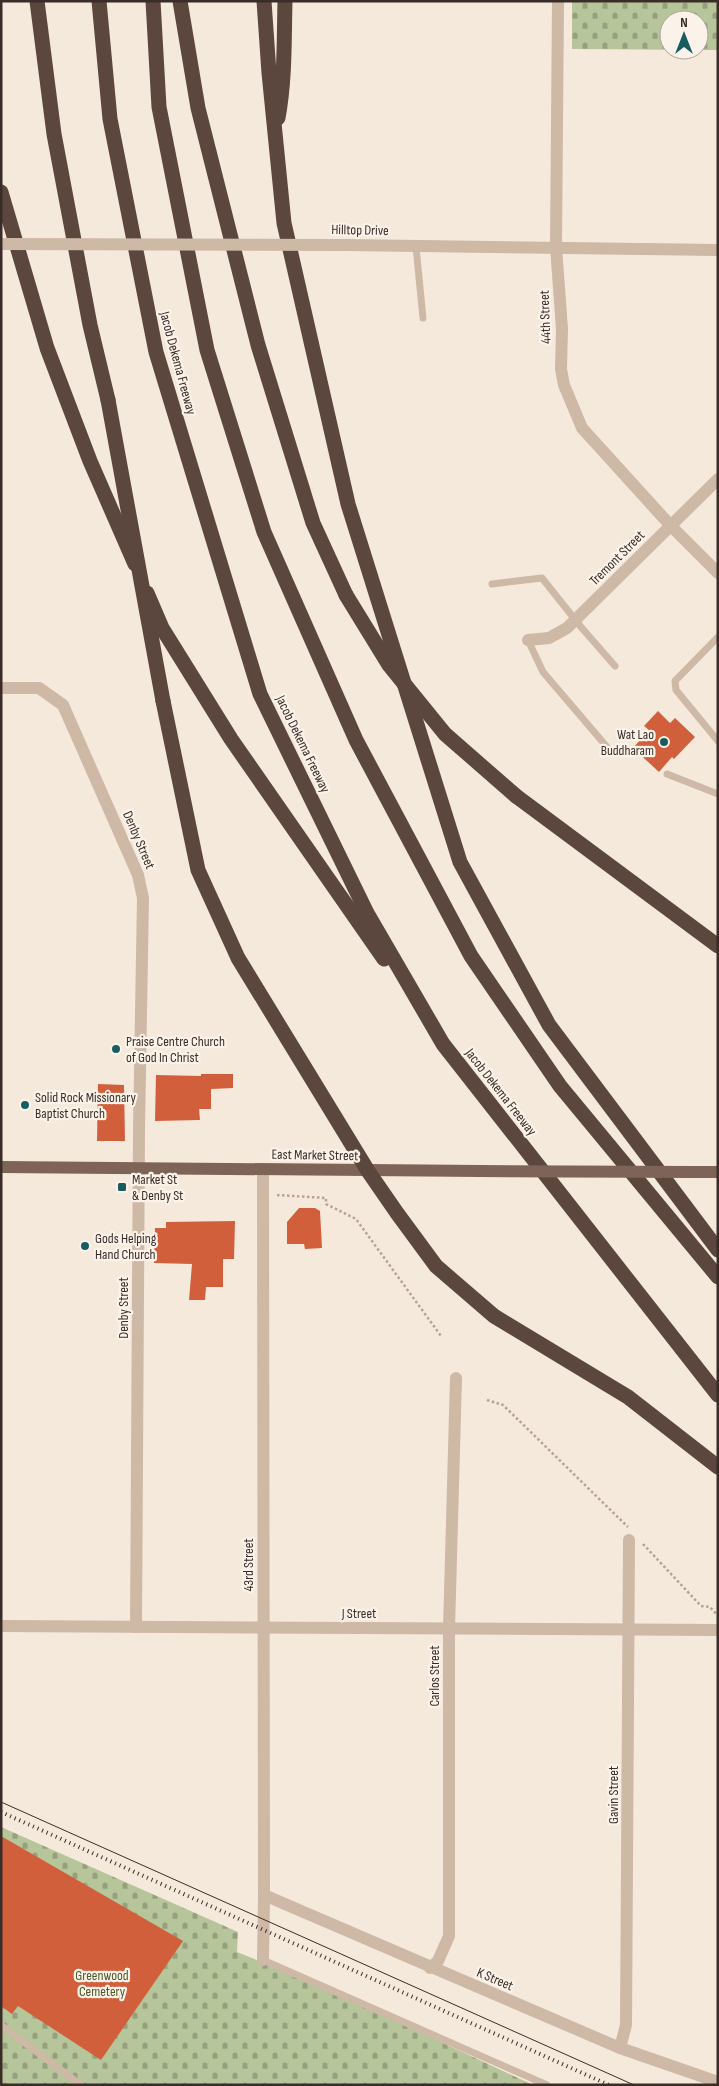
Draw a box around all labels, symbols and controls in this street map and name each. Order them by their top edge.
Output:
north arrow [659,10,709,60]
text: N [680,14,688,31]
street label: Hilltop Drive [331,221,389,239]
street label: 44th Street [536,290,554,344]
street label: Jacob Dekema Freeway [156,309,200,417]
street label: Tremont Street [586,527,648,589]
street label: Jacob Dekema Freeway [272,692,334,796]
place label: Wat Lao Buddharam [601,726,654,759]
marker: Wat Lao Buddharam [658,736,670,748]
street label: Denby Street [119,808,159,872]
place label: Praise Centre Church of God In Christ [126,1033,225,1066]
marker: Praise Centre Church of God In Christ [110,1043,122,1055]
street label: Jacob Dekema Freeway [461,1044,541,1140]
place label: Solid Rock Missionary Baptist Church [35,1089,136,1122]
marker: Solid Rock Missionary Baptist Church [19,1099,31,1111]
street label: East Market Street [271,1146,359,1164]
place label: Market St & Denby St [132,1171,183,1204]
marker: Market St & Denby St [116,1181,128,1193]
place label: Gods Helping Hand Church [95,1230,157,1263]
marker: Gods Helping Hand Church [79,1240,91,1252]
street label: Denby Street [115,1277,132,1339]
street label: 43rd Street [240,1538,257,1592]
street label: J Street [341,1605,376,1622]
street label: Carlos Street [426,1645,443,1707]
street label: Gavin Street [605,1766,622,1824]
street label: K Street [474,1964,516,1994]
park label: Greenwood Cemetery [75,1967,129,2000]

